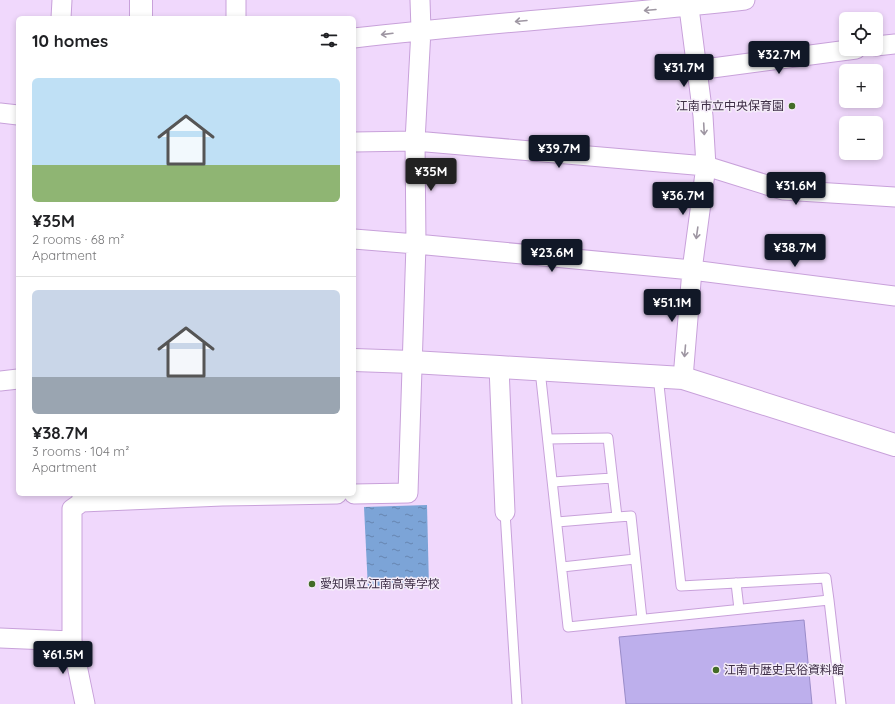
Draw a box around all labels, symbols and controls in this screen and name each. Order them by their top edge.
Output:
one-way arrow [644,6,657,14]
map controls [839,12,883,160]
button: locate [839,12,883,56]
one-way arrow [515,18,528,25]
icon: filters [318,29,340,51]
text: 10 homes [32,30,108,51]
one-way arrow [381,30,394,38]
pin: ¥32.7M [746,41,812,75]
text: ¥32.7M [757,46,801,62]
pin: ¥31.7M [651,54,717,88]
text: ¥31.7M [664,59,704,75]
button: + [839,64,883,108]
place label: 江南市立中央保育園 [676,98,784,113]
marker: 江南市立中央保育園 [787,101,797,111]
icon: home [150,104,222,176]
button: − [839,116,883,160]
one-way arrow [700,122,707,135]
pin: ¥39.7M [526,135,592,169]
text: ¥39.7M [538,140,580,156]
pin: ¥35M [407,158,455,192]
text: ¥35M [415,163,447,179]
pin: ¥31.6M [763,172,829,206]
text: ¥31.6M [776,177,816,193]
pin: ¥36.7M [650,182,716,216]
text: ¥36.7M [662,187,704,203]
text: ¥35M [32,210,75,231]
one-way arrow [693,226,701,239]
text: 2 rooms · 68 m² [32,231,124,247]
pin: ¥38.7M [762,234,828,268]
pin: ¥23.6M [519,239,585,273]
text: ¥38.7M [774,239,816,255]
text: ¥23.6M [530,244,574,260]
text: Apartment [32,247,97,263]
pin: ¥51.1M [639,289,705,323]
text: ¥51.1M [653,294,691,310]
icon: home [150,316,222,388]
one-way arrow [682,344,689,357]
text: ¥38.7M [32,422,88,443]
text: 3 rooms · 104 m² [32,443,129,459]
text: Apartment [32,459,97,475]
place label: 愛知県立江南高等学校 [320,576,440,591]
marker: 愛知県立江南高等学校 [307,579,317,589]
pin: ¥61.5M [30,641,96,675]
text: ¥61.5M [42,646,84,662]
place label: 江南市歴史民俗資料館 [724,662,844,677]
marker: 江南市歴史民俗資料館 [711,665,721,675]

